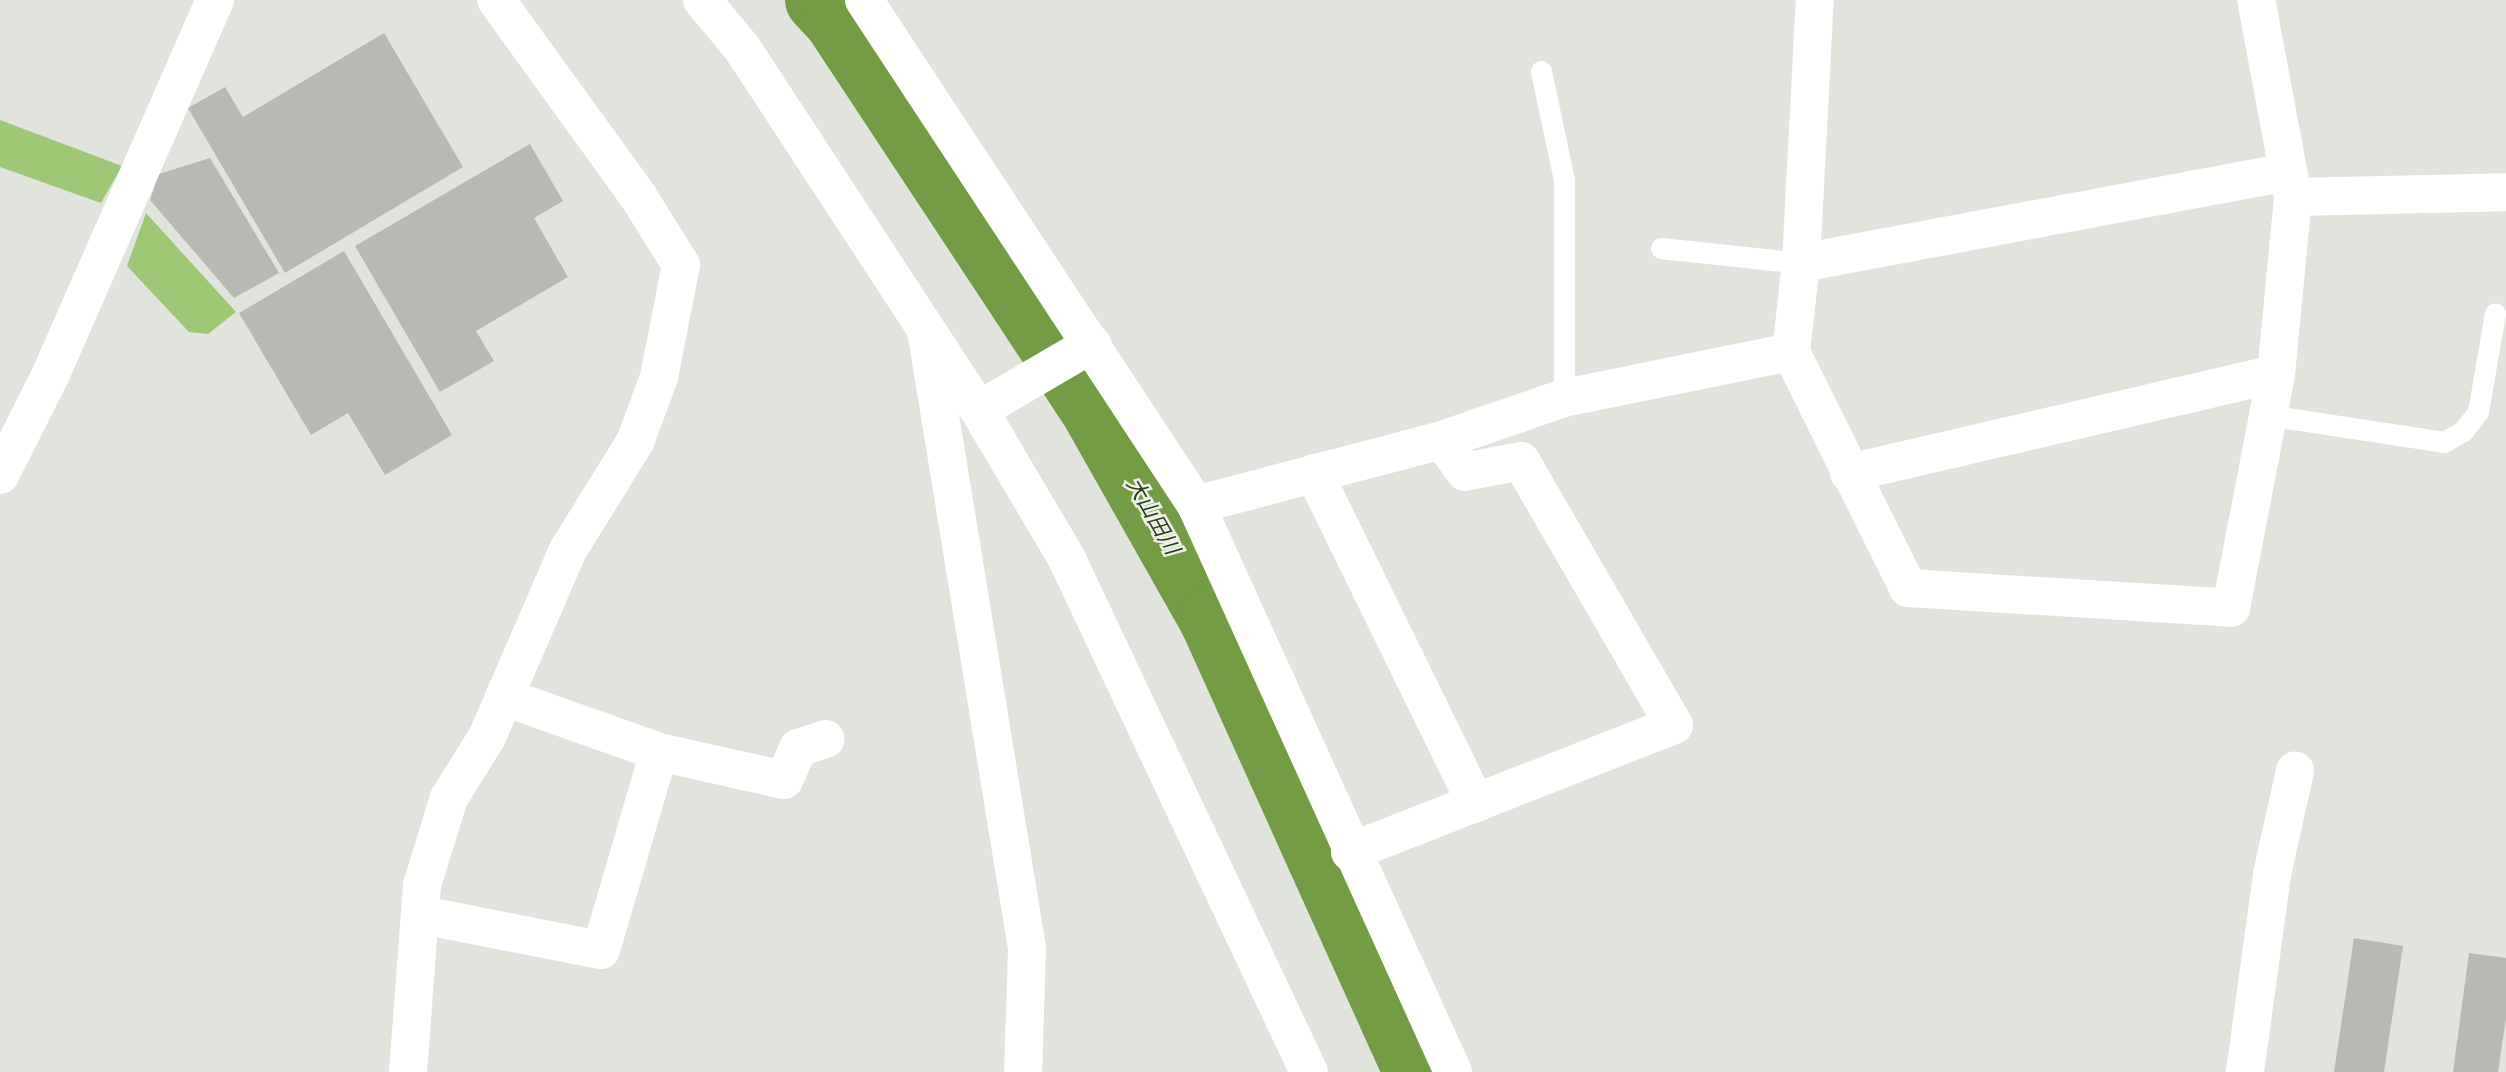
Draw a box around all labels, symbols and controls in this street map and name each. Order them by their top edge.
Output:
water label: 大山田川 [1121,473,1185,559]

